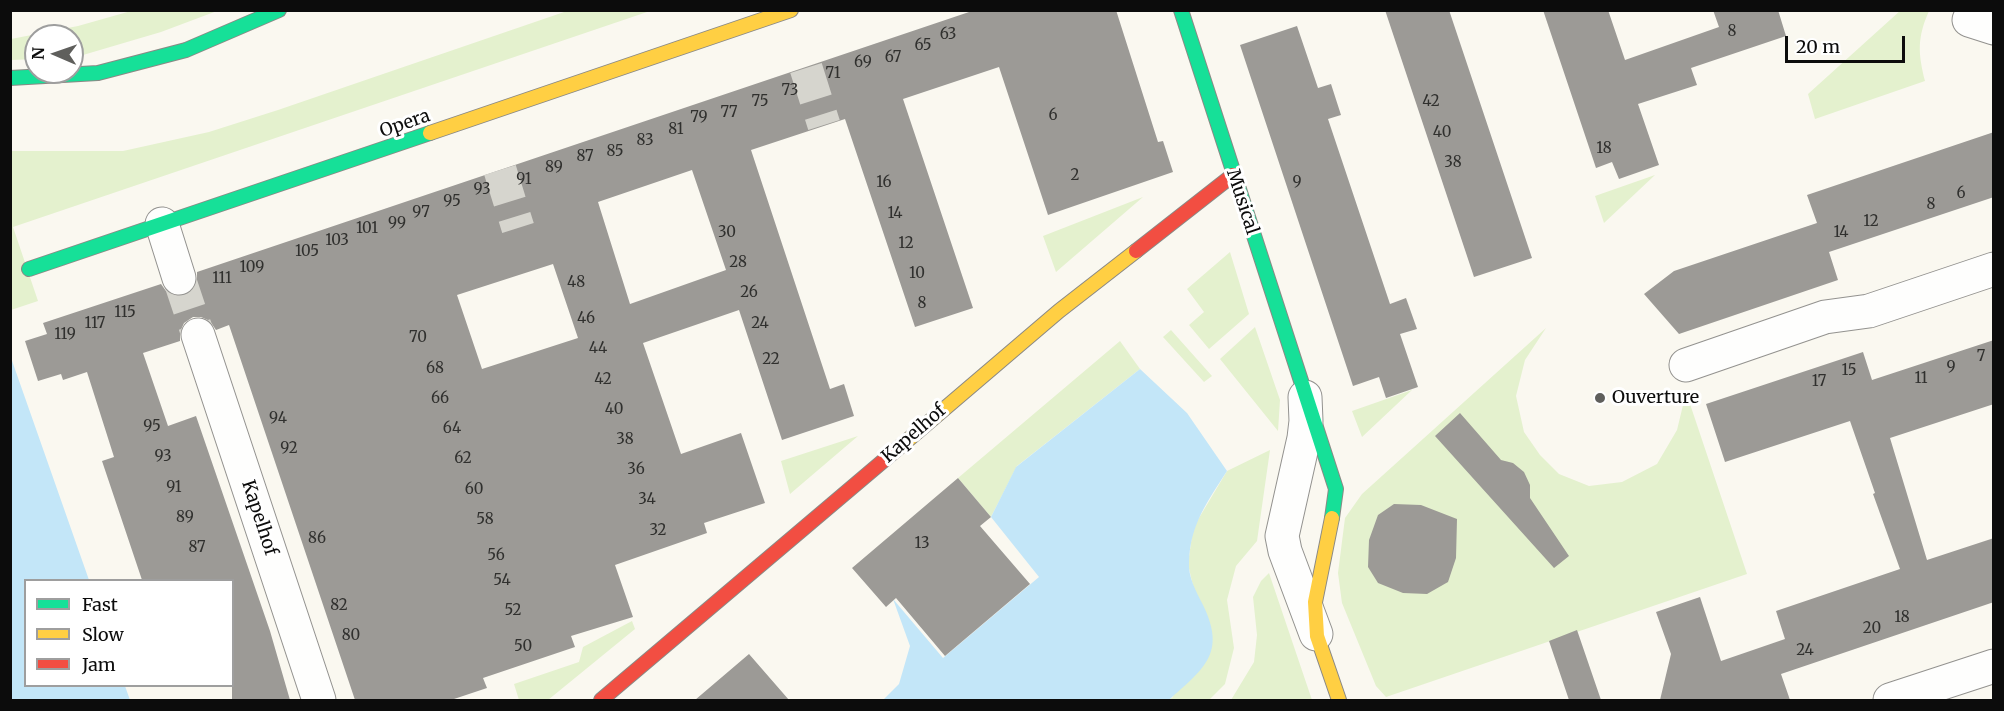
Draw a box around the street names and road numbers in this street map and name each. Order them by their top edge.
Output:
street label: Opera [377,105,433,143]
street label: Musical [1221,167,1263,237]
street label: Kapelhof [878,400,950,468]
street label: Kapelhof [237,478,281,558]

